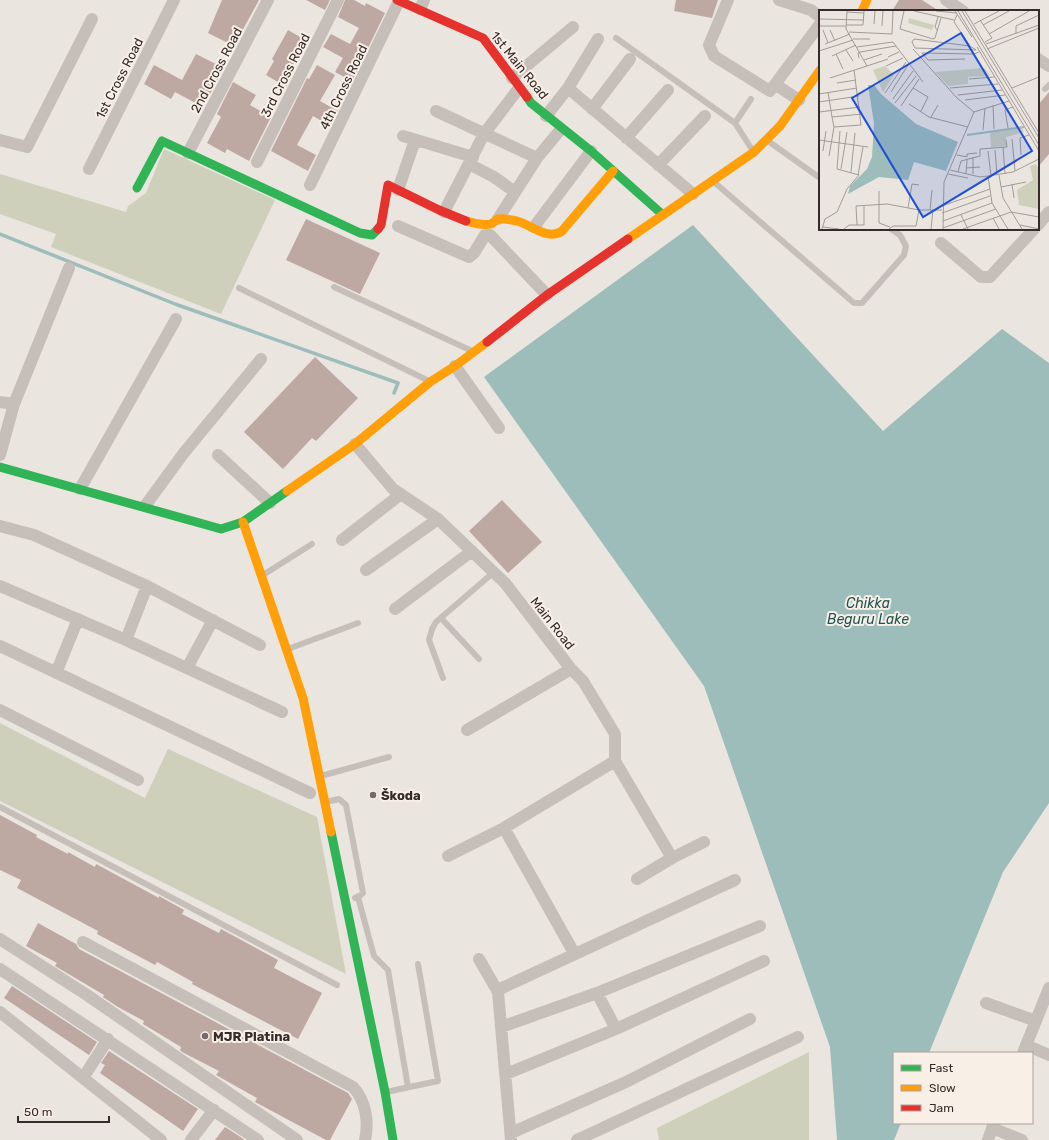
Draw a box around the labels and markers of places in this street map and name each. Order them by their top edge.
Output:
place label: Škoda [381,788,421,803]
marker: Škoda [368,790,378,800]
place label: MJR Platina [213,1029,290,1044]
marker: MJR Platina [200,1031,210,1041]

